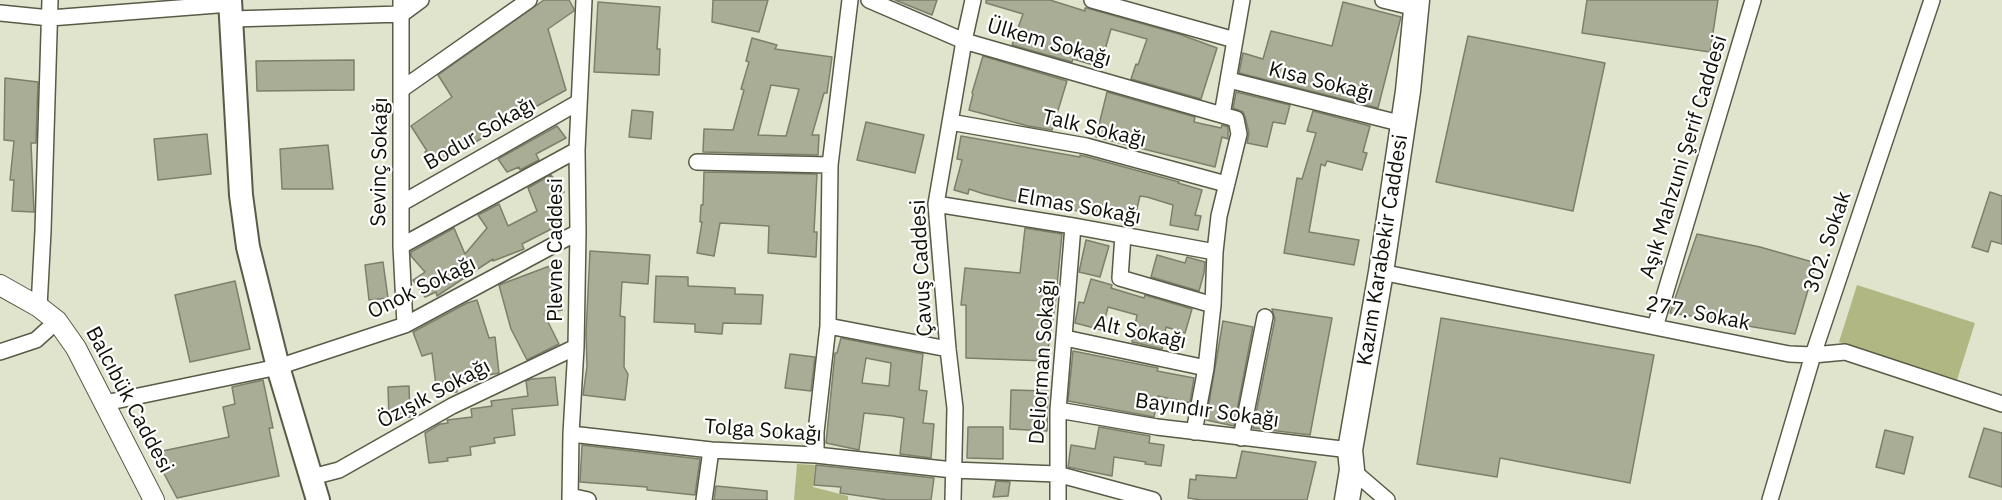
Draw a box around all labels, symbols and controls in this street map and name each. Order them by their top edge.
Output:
street label: Ülkem Sokağı [984,13,1114,73]
street label: Aşık Mahzuni Şerif Caddesi [1635,32,1733,282]
street label: Kısa Sokağı [1266,57,1376,107]
street label: Bodur Sokağı [420,92,540,176]
street label: Sevinç Sokağı [366,97,394,227]
street label: Talk Sokağı [1040,105,1148,153]
street label: Kazım Karabekir Caddesi [1352,133,1414,367]
street label: Plevne Caddesi [543,178,569,322]
street label: Elmas Sokağı [1015,184,1143,230]
street label: 302. Sokak [1799,188,1857,296]
street label: Çavuş Caddesi [906,199,938,337]
street label: Onok Sokağı [364,251,480,325]
street label: Deliorman Sokağı [1025,279,1061,445]
street label: 277. Sokak [1644,292,1752,336]
street label: Alt Sokağı [1091,311,1189,355]
street label: Balcıbük Caddesi [80,322,178,478]
street label: Özışık Sokağı [373,354,495,434]
street label: Bayındır Sokağı [1133,388,1281,434]
street label: Tolga Sokağı [703,414,823,448]

